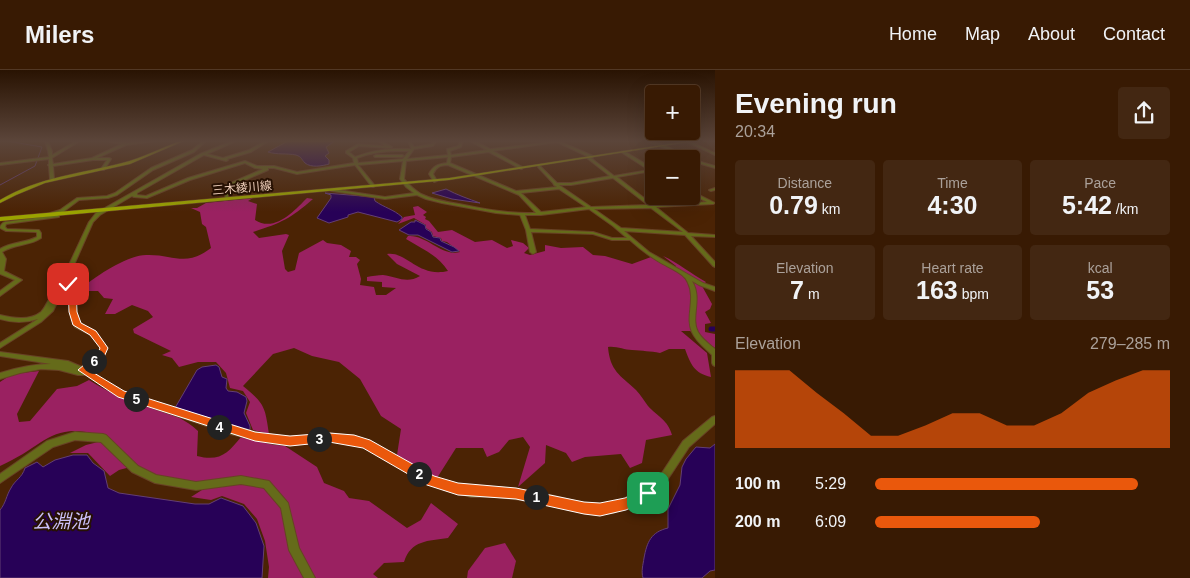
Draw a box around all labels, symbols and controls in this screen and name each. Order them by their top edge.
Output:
text: Milers [25,21,94,48]
text: Home [889,24,937,44]
text: Map [965,24,1000,44]
text: About [1028,24,1075,44]
text: Contact [1103,24,1165,44]
map controls [645,85,700,205]
button: + [645,85,700,140]
button: share [1118,87,1170,139]
text: Evening run [735,88,897,119]
text: 20:34 [735,123,775,140]
button: − [645,150,700,205]
text: Distance [778,175,832,191]
text: Time [937,175,968,191]
text: Pace [1084,175,1116,191]
street label: 三木綾川線 [211,178,273,198]
text: 0.79 [769,191,818,219]
text: 4:30 [927,191,978,219]
text: 5:42 [1062,191,1112,219]
text: km [818,201,840,217]
text: /km [1112,201,1138,217]
text: Elevation [776,260,834,276]
text: Heart rate [921,260,984,276]
text: kcal [1088,260,1113,276]
pin [47,263,89,305]
icon: check [54,270,82,298]
text: 7 [790,276,804,304]
text: 163 [916,276,958,304]
text: 53 [1086,276,1114,304]
text: m [804,286,820,302]
text: bpm [958,286,989,302]
text: Elevation [735,335,801,352]
text: 279–285 m [1090,335,1170,352]
pin: 6 [82,348,106,374]
text: 6 [91,353,98,369]
pin: 5 [124,386,148,412]
text: 5 [133,391,140,407]
pin: 4 [206,414,232,440]
text: 4 [216,419,223,435]
pin: 3 [306,426,332,452]
text: 3 [316,431,323,447]
pin: 2 [406,462,432,486]
text: 2 [416,466,423,482]
pin [627,472,669,514]
text: 100 m [735,475,780,492]
text: 5:29 [815,475,846,492]
icon: arrive [634,479,662,507]
pin: 1 [524,484,548,510]
text: 1 [533,489,540,505]
water label: 公淵池 [32,511,91,532]
text: 200 m [735,513,780,530]
text: 6:09 [815,513,846,530]

